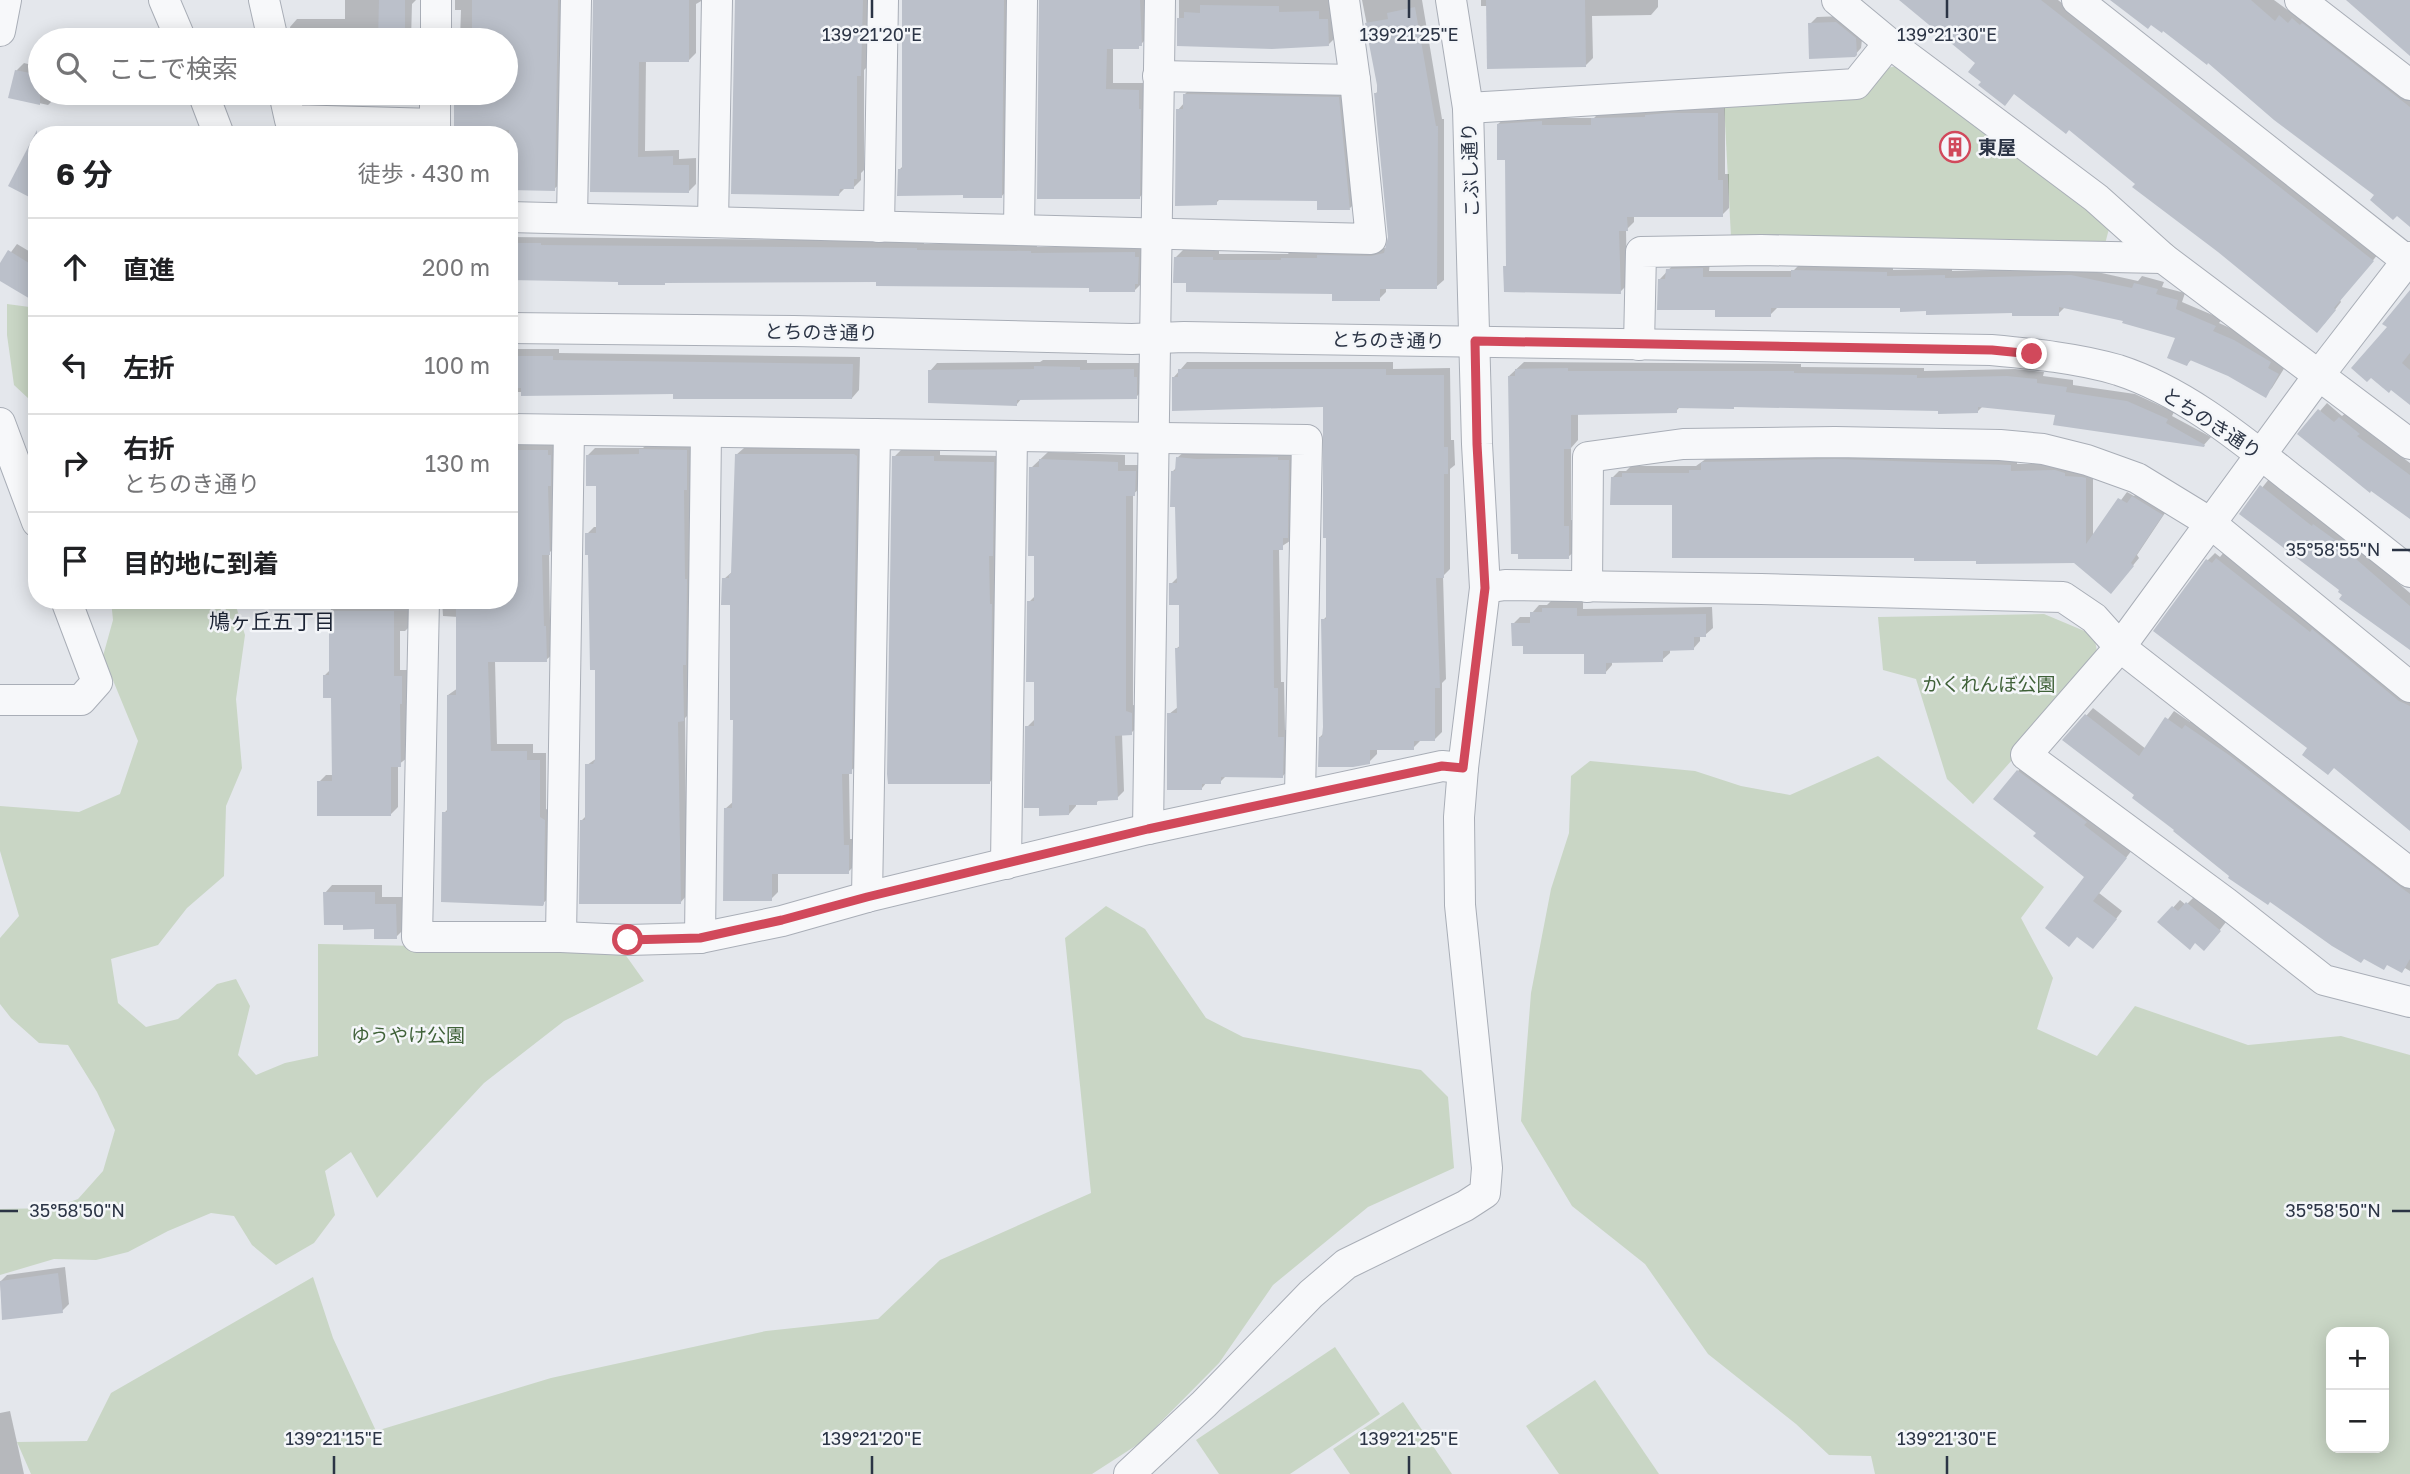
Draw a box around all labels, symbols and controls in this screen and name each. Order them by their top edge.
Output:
text: 139°21'20"E [822,23,922,45]
text: 139°21'25"E [1359,23,1459,45]
text: 139°21'30"E [1897,23,1997,45]
search box [28,28,518,105]
icon: search [52,48,90,86]
text: ここで検索 [108,53,238,84]
street label: こぶし通り [1456,122,1483,218]
building icon: 東屋 [1938,130,1972,164]
place label: 東屋 [1978,135,2016,158]
text: 6 分 [56,156,113,192]
text: 徒歩 · 430 m [358,159,490,187]
icon: ahead [56,248,94,286]
text: 200 m [422,253,490,281]
text: 直進 [123,254,175,285]
street label: とちのき通り [764,319,878,344]
street label: とちのき通り [1331,327,1445,352]
route end [2016,338,2047,369]
icon: left [56,346,94,384]
text: 100 m [424,351,490,379]
text: 左折 [123,352,175,383]
street label: とちのき通り [2158,382,2266,463]
text: 右折 [123,433,175,464]
icon: right [56,444,94,482]
text: 130 m [425,449,490,477]
text: とちのき通り [123,469,260,497]
text: 35°58'55"N [2286,538,2380,560]
icon: arrive [56,542,94,580]
text: 目的地に到着 [123,548,279,579]
district label: 鳩ヶ丘五丁目 [209,608,335,634]
park label: かくれんぼ公園 [1922,672,2056,695]
route start [612,924,643,955]
park label: ゆうやけ公園 [351,1023,465,1046]
text: 35°58'50"N [29,1199,125,1221]
text: 35°58'50"N [2285,1199,2381,1221]
map controls [2326,1327,2389,1453]
button: + [2326,1327,2389,1390]
button: − [2326,1390,2389,1453]
text: 139°21'15"E [285,1427,383,1449]
text: 139°21'20"E [822,1427,922,1449]
text: 139°21'25"E [1359,1427,1459,1449]
text: 139°21'30"E [1897,1427,1997,1449]

